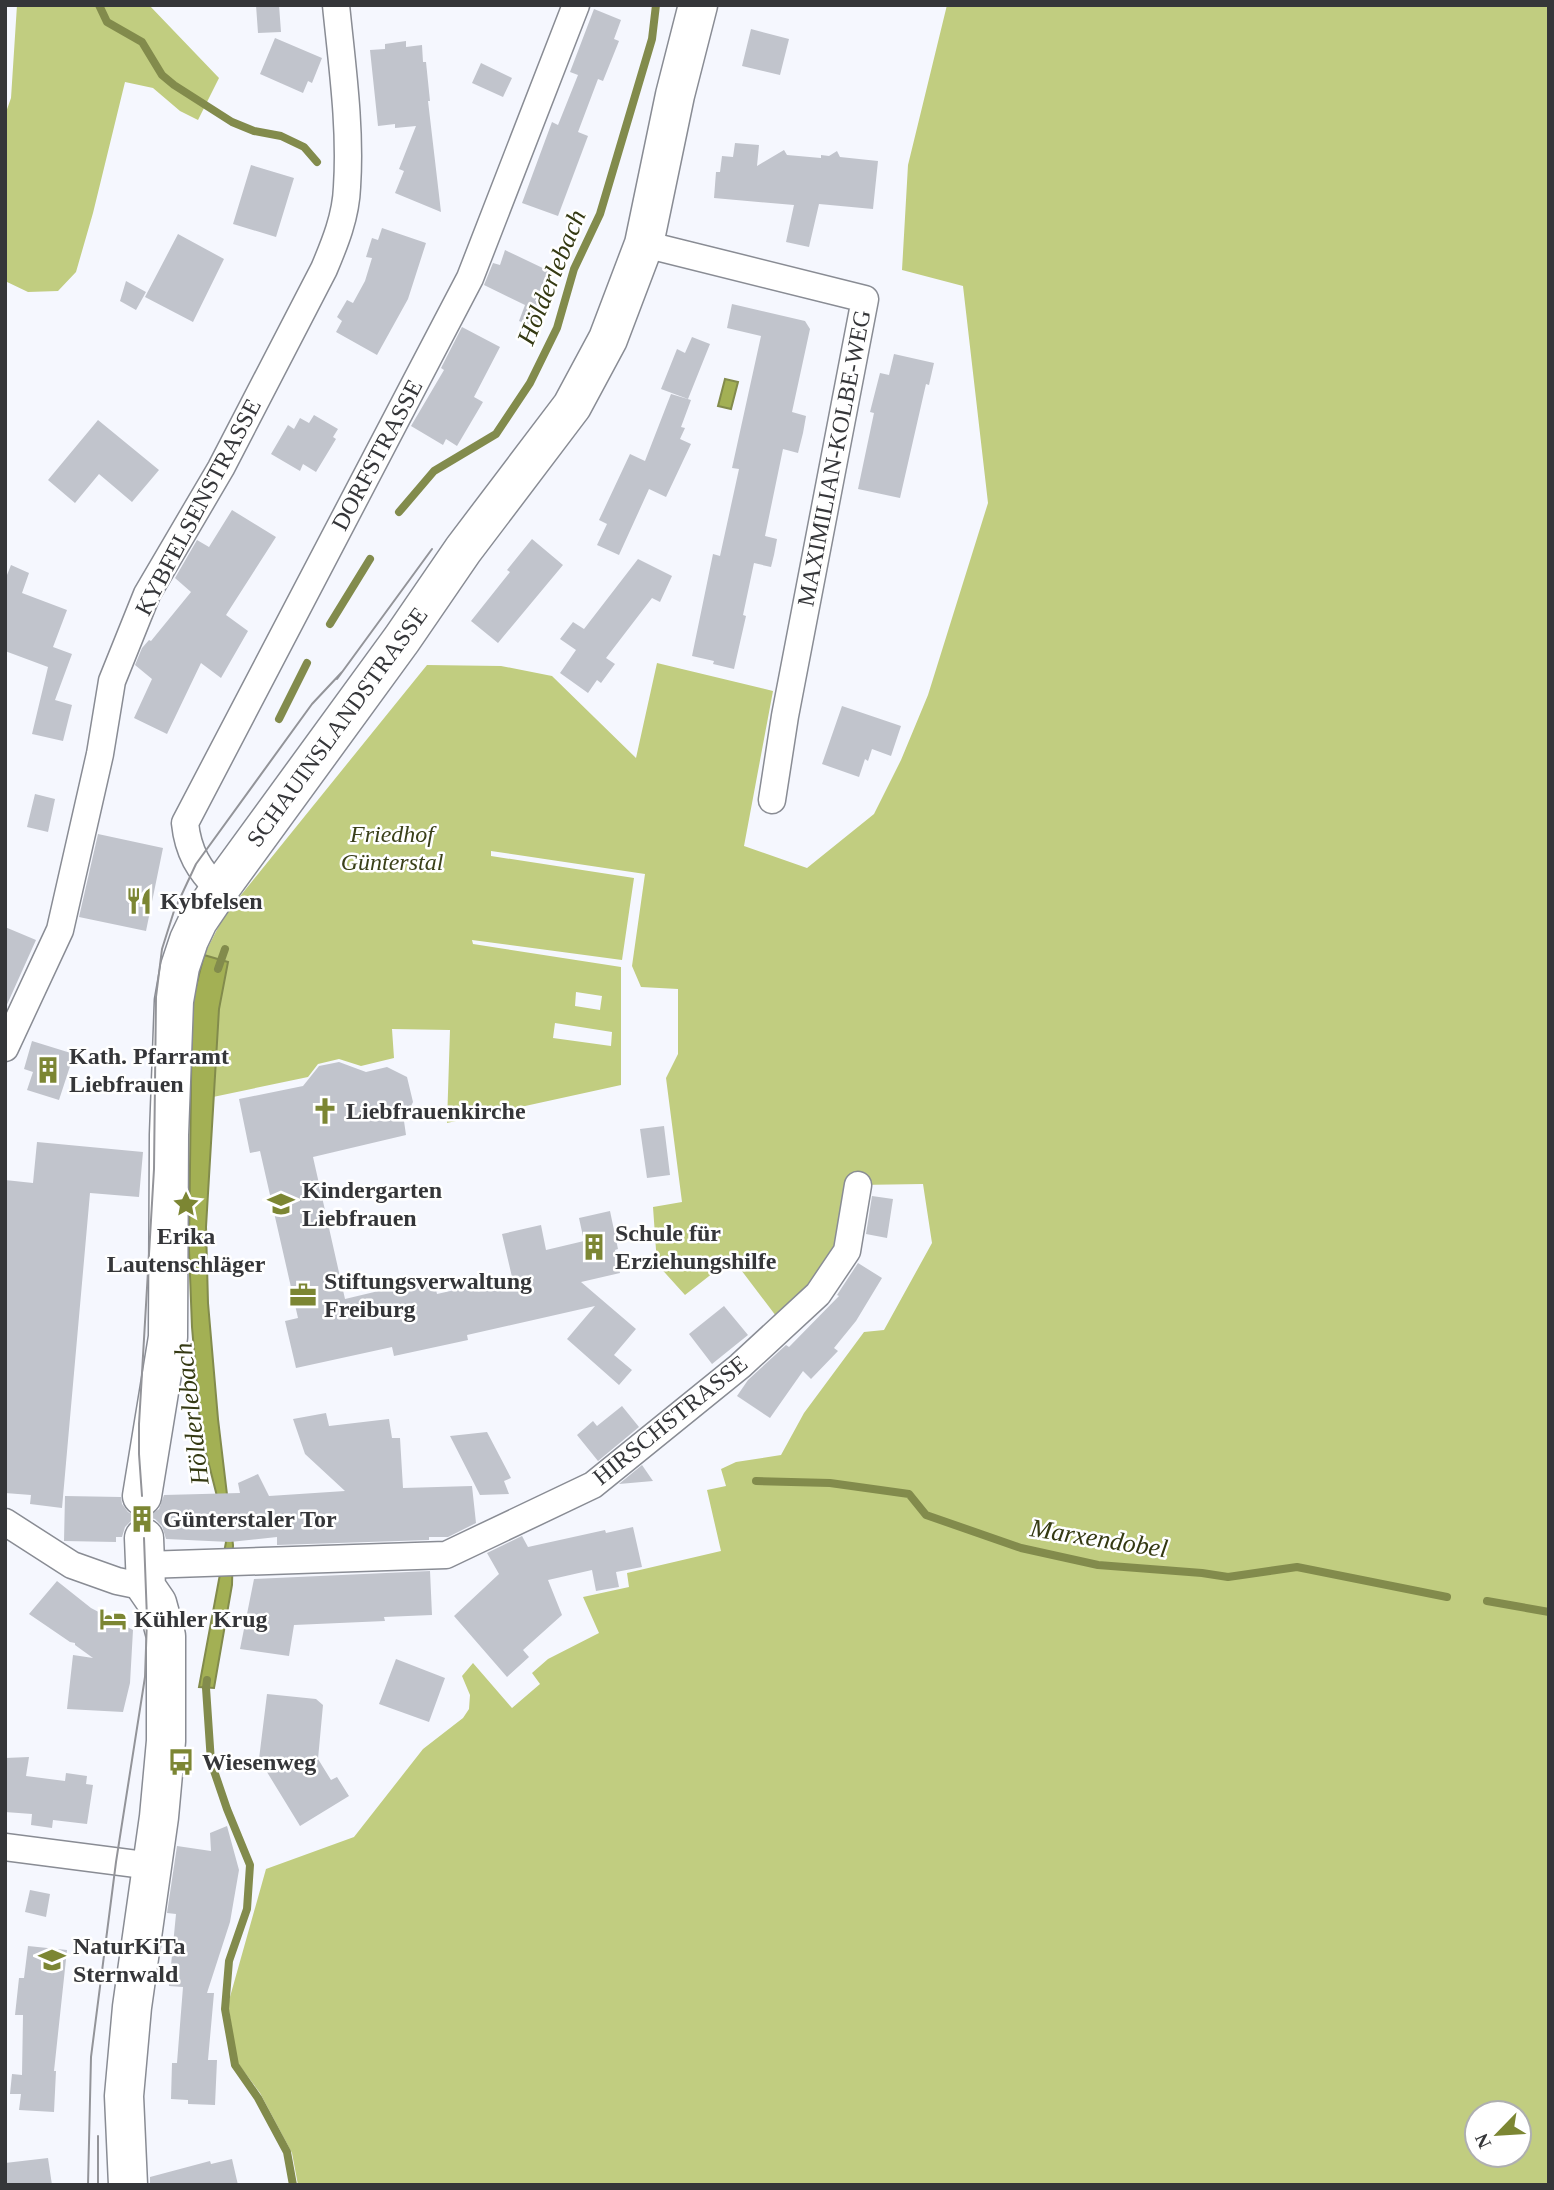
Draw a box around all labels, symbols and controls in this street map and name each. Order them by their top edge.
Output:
water label: Hölderlebach [511,205,592,350]
street label: MAXIMILIAN-KOLBE-WEG [792,308,876,608]
street label: DORFSTRASSE [326,375,428,535]
street label: KYBFELSENSTRASSE [130,394,266,620]
street label: SCHAUINSLANDSTRASSE [241,602,433,852]
park label: Friedhof Günterstal [341,821,444,875]
restaurant icon: Kybfelsen [124,886,154,916]
place label: Kybfelsen [160,888,263,914]
place label: Kath. Pfarramt Liebfrauen [69,1043,229,1097]
building icon: Kath. Pfarramt Liebfrauen [33,1055,63,1085]
church icon: Liebfrauenkirche [310,1096,340,1126]
place label: Liebfrauenkirche [346,1098,526,1124]
place label: Kindergarten Liebfrauen [302,1177,442,1231]
place icon: Erika Lautenschläger [171,1189,201,1219]
school or university icon: Kindergarten Liebfrauen [266,1189,296,1219]
place label: Schule für Erziehungshilfe [615,1220,777,1274]
place label: Erika Lautenschläger [107,1223,266,1277]
building icon: Schule für Erziehungshilfe [579,1232,609,1262]
place label: Stiftungsverwaltung Freiburg [324,1268,532,1322]
office icon: Stiftungsverwaltung Freiburg [288,1280,318,1310]
water label: Hölderlebach [168,1341,215,1488]
street label: HIRSCHSTRASSE [588,1350,752,1490]
building icon: Günterstaler Tor [127,1504,157,1534]
place label: Günterstaler Tor [163,1506,337,1532]
water label: Marxendobel [1027,1513,1170,1564]
hotel icon: Kühler Krug [98,1604,128,1634]
place label: Kühler Krug [134,1606,268,1632]
bus stop icon: Wiesenweg [166,1747,196,1777]
place label: Wiesenweg [202,1749,316,1775]
place label: NaturKiTa Sternwald [73,1933,185,1987]
school or university icon: NaturKiTa Sternwald [37,1945,67,1975]
north arrow [1463,2099,1533,2169]
text: N [1471,2130,1495,2152]

